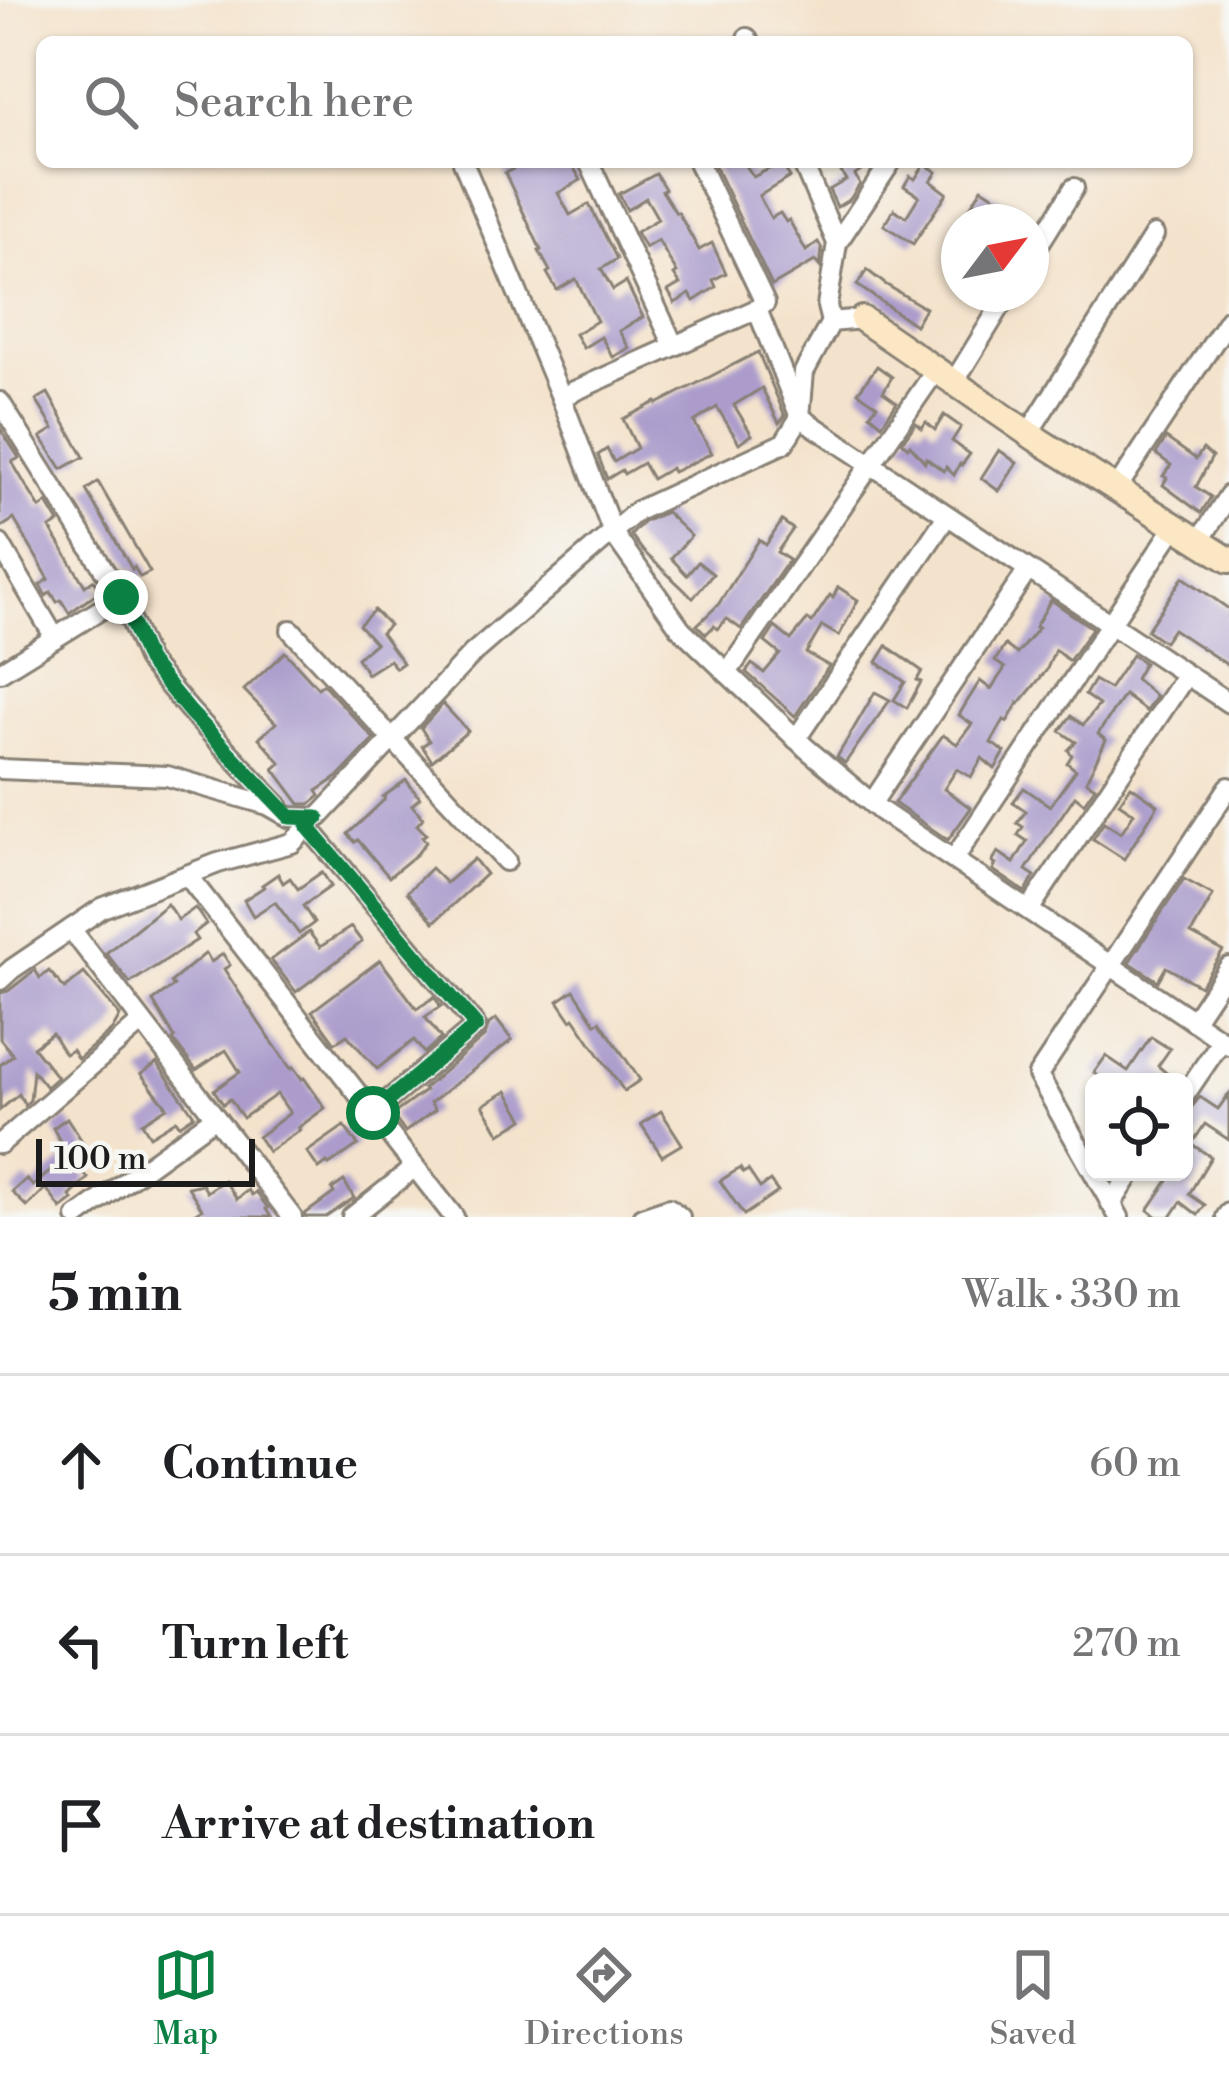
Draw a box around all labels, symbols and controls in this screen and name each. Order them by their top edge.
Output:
search box [36,36,1193,168]
icon: search [78,69,144,135]
text: Search here [174,74,414,131]
north arrow [941,204,1049,312]
route end [94,570,148,624]
map controls [1085,1073,1193,1181]
button: locate [1085,1073,1193,1181]
route start [346,1086,400,1140]
scale bar [36,1133,255,1186]
text: 100 m [54,1139,147,1180]
text: 5 min [48,1263,182,1327]
text: Walk · 330 m [963,1271,1181,1320]
icon: ahead [48,1432,114,1498]
text: Continue [162,1436,358,1493]
text: 60 m [1089,1440,1181,1489]
icon: left [48,1612,114,1678]
text: Turn left [162,1616,348,1673]
text: 270 m [1072,1620,1181,1669]
icon: arrive [48,1792,114,1858]
text: Arrive at destination [162,1796,595,1853]
tab: Map [153,1942,219,2055]
tab: Directions [525,1942,684,2055]
tab: Saved [989,1942,1076,2055]

